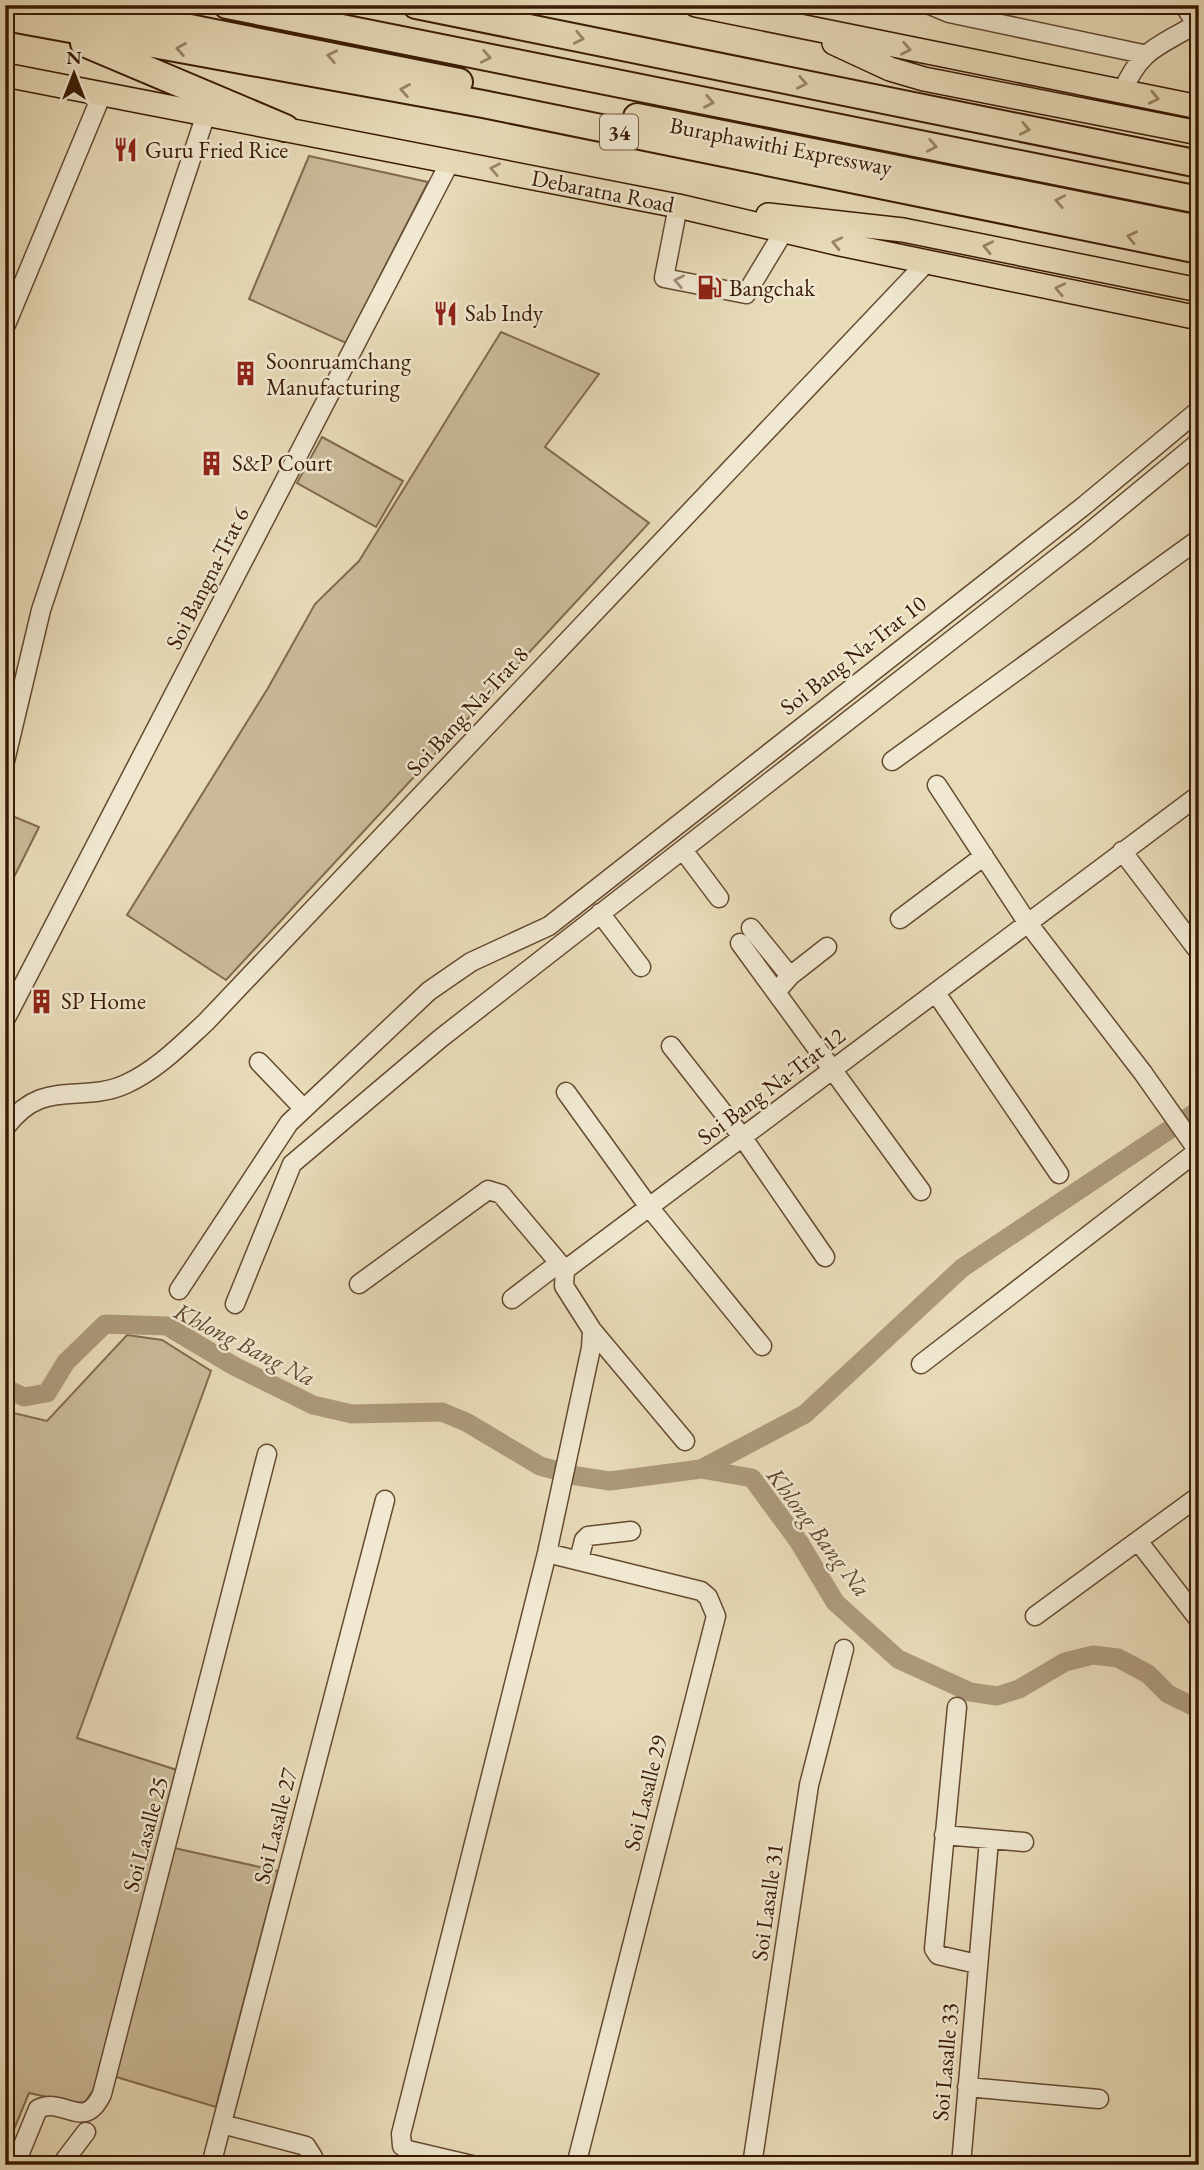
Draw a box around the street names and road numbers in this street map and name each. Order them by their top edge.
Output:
street label: Buraphawithi Expressway [667,110,896,182]
road number: 34 [600,114,638,150]
street label: Debaratna Road [529,162,677,220]
street label: Soi Bangna-Trat 6 [158,502,256,654]
street label: Soi Bang Na-Trat 10 [774,588,932,722]
street label: Soi Bang Na-Trat 8 [399,640,535,782]
street label: Soi Bang Na-Trat 12 [691,1020,851,1152]
street label: Soi Lasalle 29 [616,1732,674,1854]
street label: Soi Lasalle 27 [246,1764,304,1887]
street label: Soi Lasalle 25 [115,1773,175,1895]
street label: Soi Lasalle 31 [744,1841,790,1963]
street label: Soi Lasalle 33 [925,2002,965,2122]

